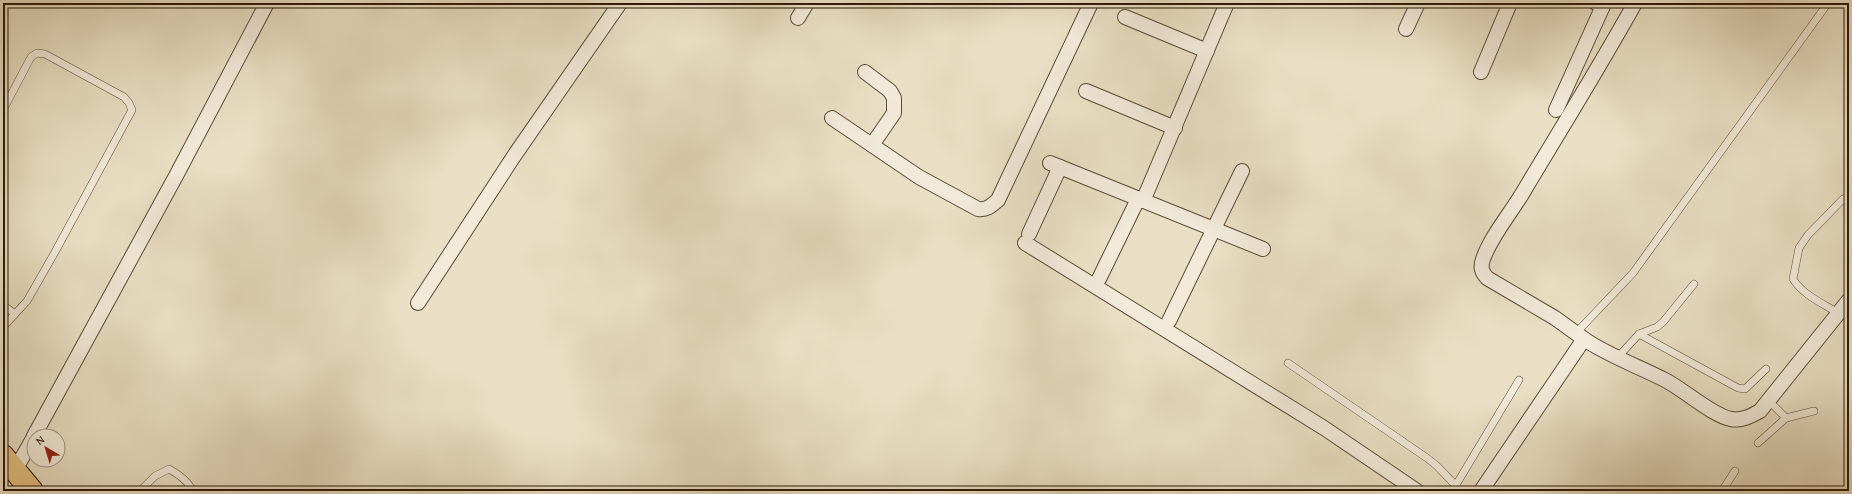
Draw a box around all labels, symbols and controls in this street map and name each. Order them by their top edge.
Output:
north arrow [26,428,66,468]
text: N [32,431,48,449]

